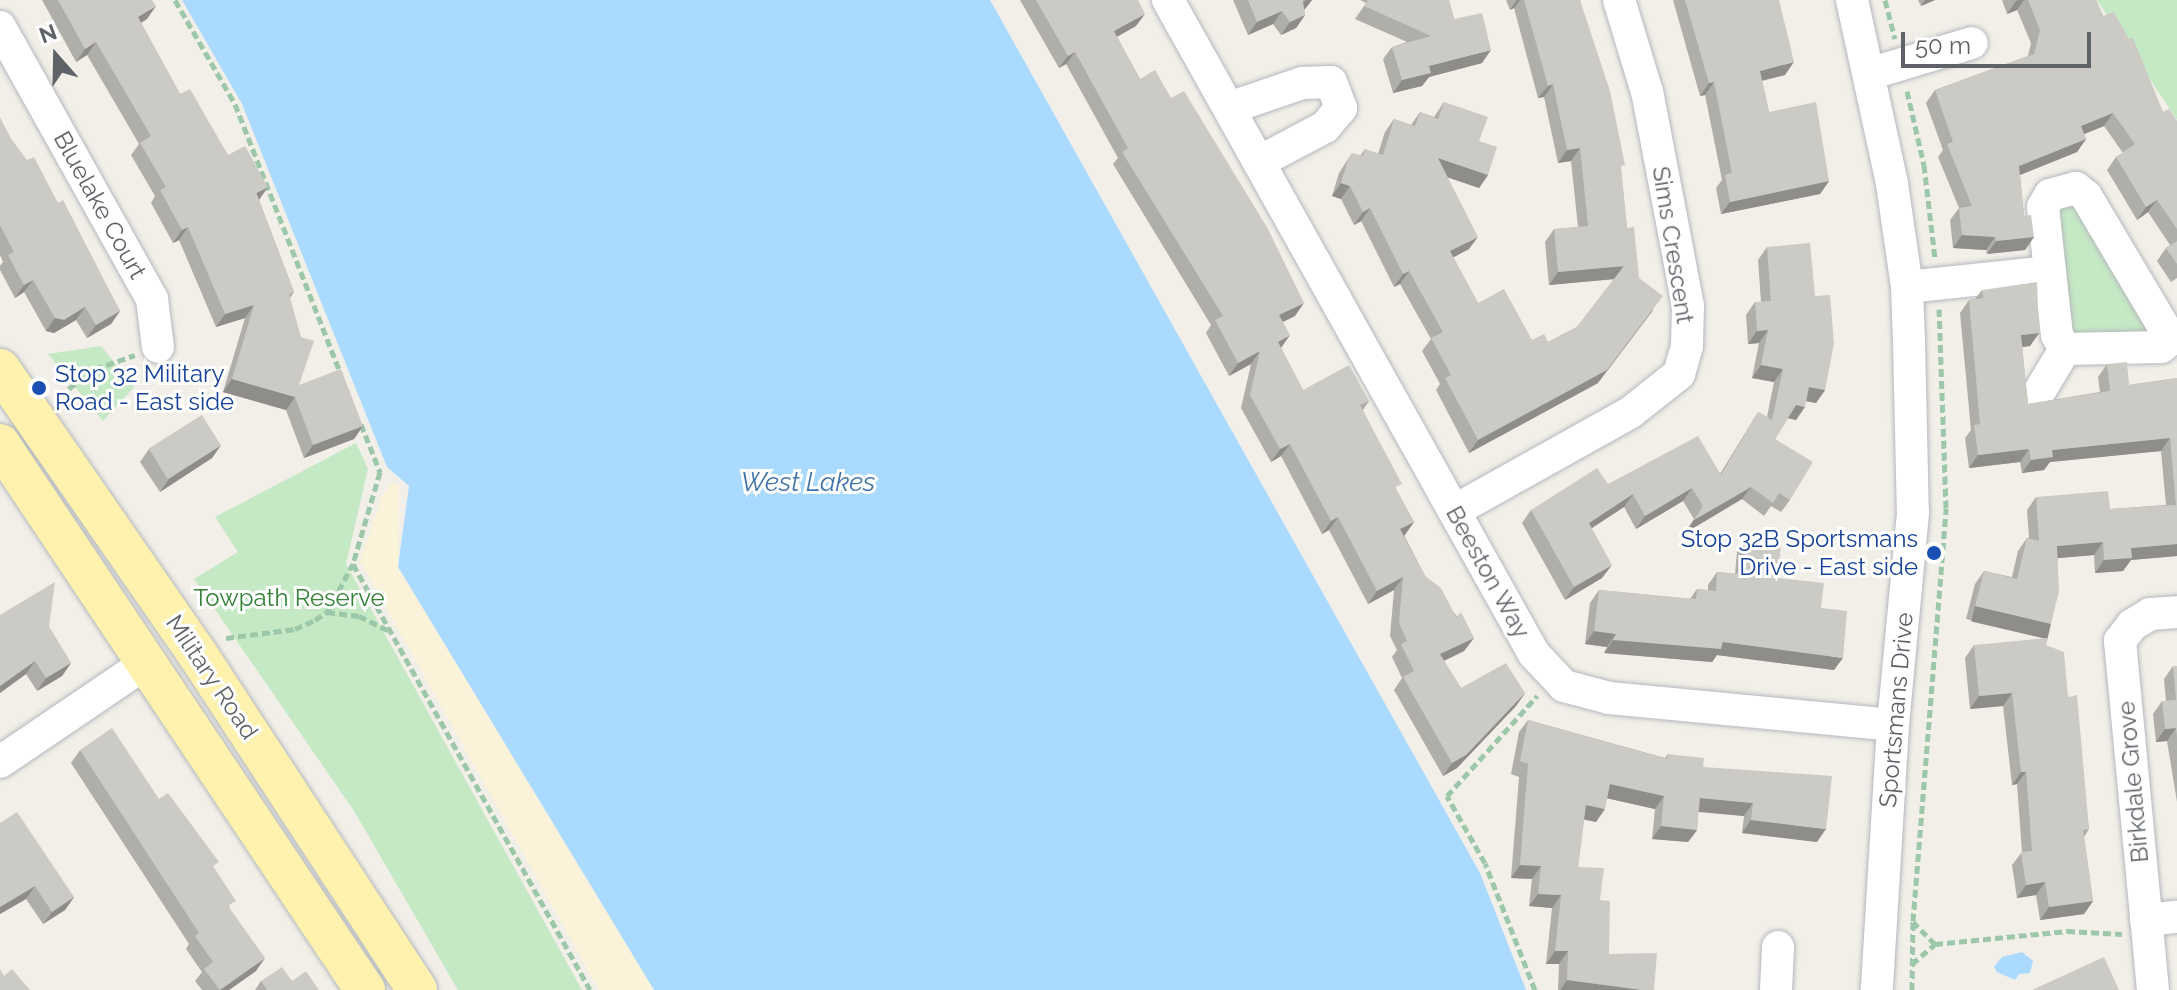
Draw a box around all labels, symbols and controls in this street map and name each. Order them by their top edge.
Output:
north arrow [16,16,96,96]
scale bar [1905,16,2095,66]
text: N [35,18,60,49]
text: 50 m [1915,31,1971,60]
street label: Bluelake Court [48,126,152,284]
street label: Sims Crescent [1646,164,1700,326]
place label: Stop 32 Military Road - East side [55,360,234,416]
marker: Stop 32 Military Road - East side [30,379,48,397]
water label: West Lakes [741,467,875,499]
street label: Beeston Way [1440,501,1536,643]
place label: Stop 32B Sportsmans Drive - East side [1681,525,1918,581]
marker: Stop 32B Sportsmans Drive - East side [1925,544,1943,562]
park label: Towpath Reserve [193,584,385,612]
street label: Military Road [160,609,264,745]
street label: Sportsmans Drive [1873,611,1919,809]
street label: Birkdale Grove [2112,700,2154,864]

